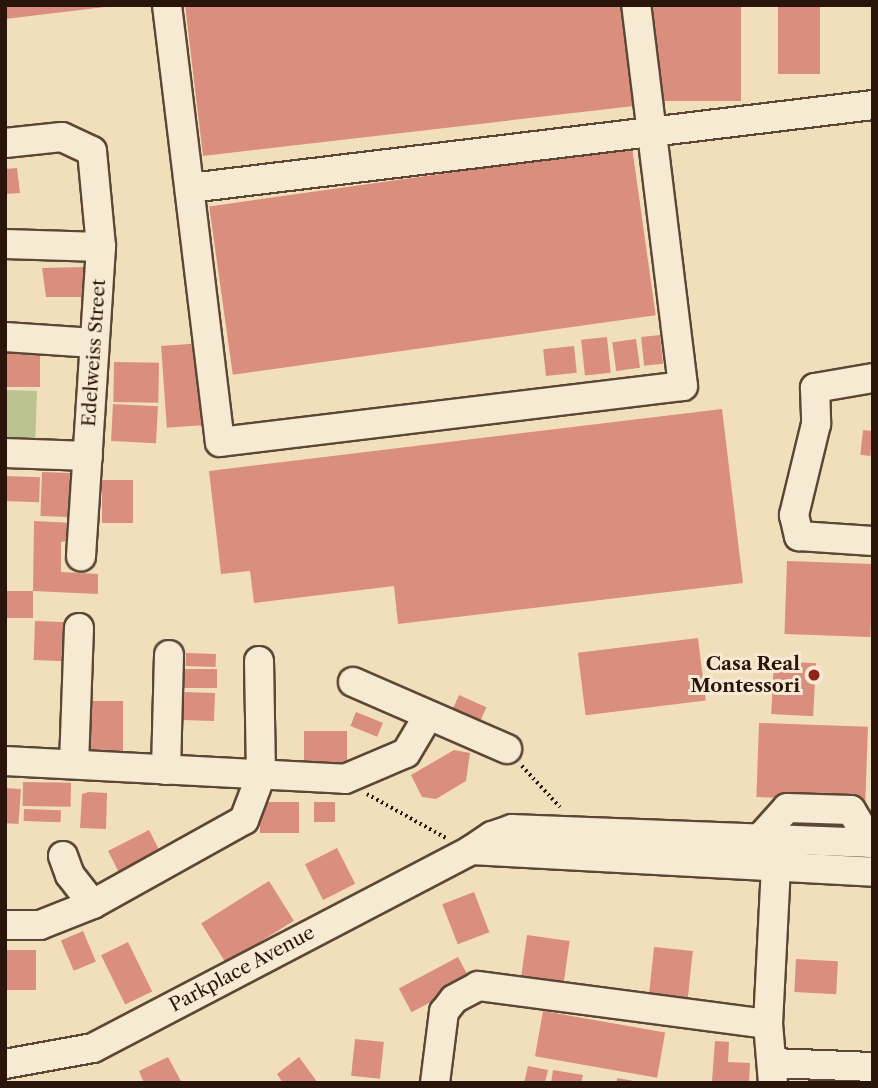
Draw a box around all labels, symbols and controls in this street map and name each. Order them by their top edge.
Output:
street label: Edelweiss Street [77,278,111,428]
place label: Casa Real Montessori [690,653,800,697]
marker: Casa Real Montessori [806,667,822,683]
street label: Parkplace Avenue [165,921,319,1017]

